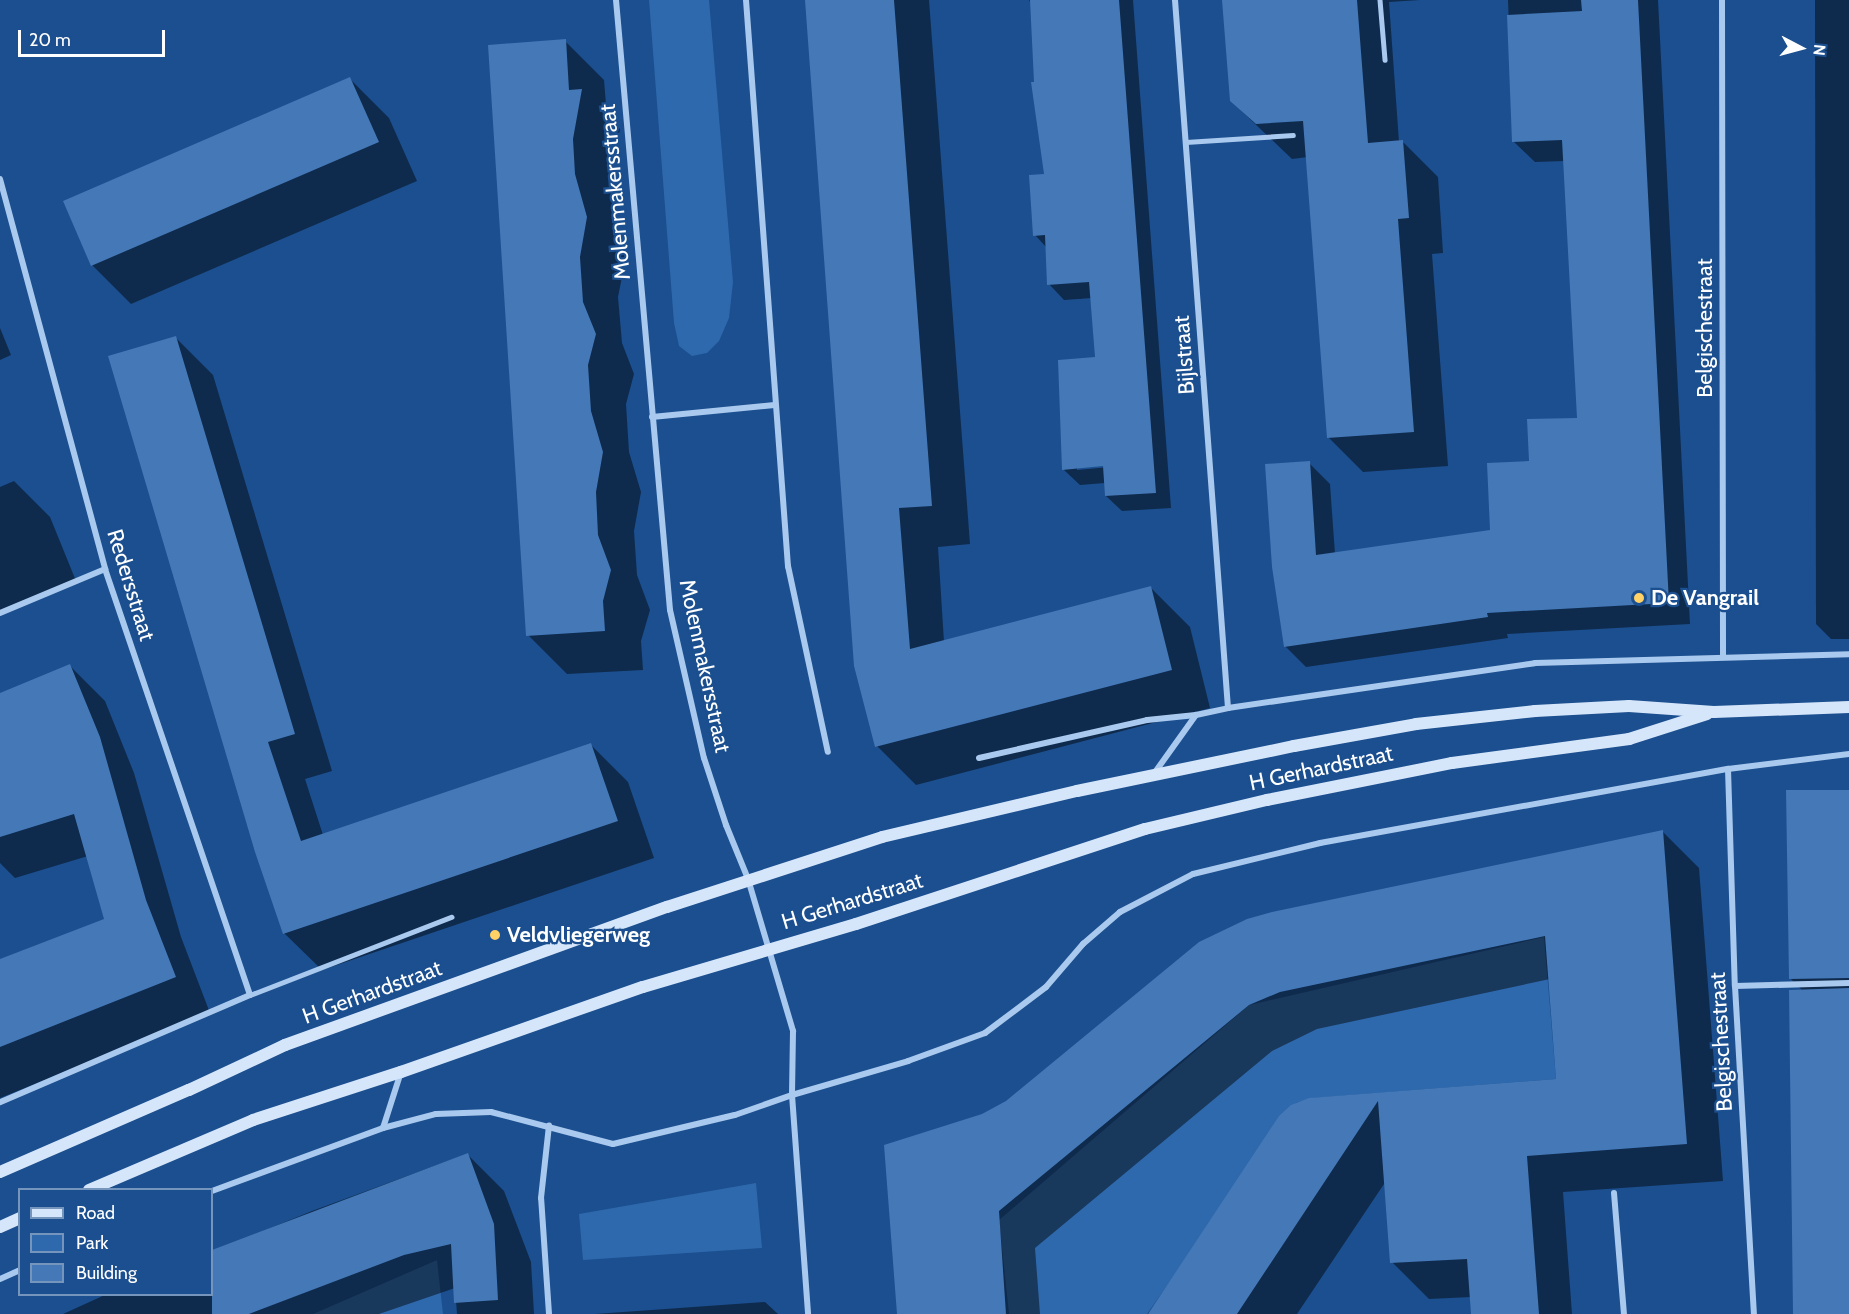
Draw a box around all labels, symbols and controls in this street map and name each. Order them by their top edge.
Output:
scale bar [21,18,168,56]
north arrow [1771,18,1831,78]
text: 20 m [29,29,71,51]
text: N [1809,43,1829,57]
street label: Molenmakersstraat [594,103,636,281]
street label: Belgischestraat [1692,258,1718,398]
street label: Bijlstraat [1168,315,1200,395]
street label: Redersstraat [102,526,160,644]
street label: Molenmakersstraat [674,577,736,755]
place label: De Vangrail [1651,585,1759,611]
marker: De Vangrail [1632,591,1646,605]
street label: H Gerhardstraat [1247,740,1395,796]
street label: H Gerhardstraat [778,867,926,935]
place label: Veldvliegerweg [507,922,650,948]
marker: Veldvliegerweg [488,928,502,942]
street label: H Gerhardstraat [299,955,445,1029]
street label: Belgischestraat [1704,972,1738,1112]
legend [18,1188,213,1296]
text: Road [76,1202,115,1224]
text: Park [76,1232,108,1254]
text: Building [76,1262,137,1284]

